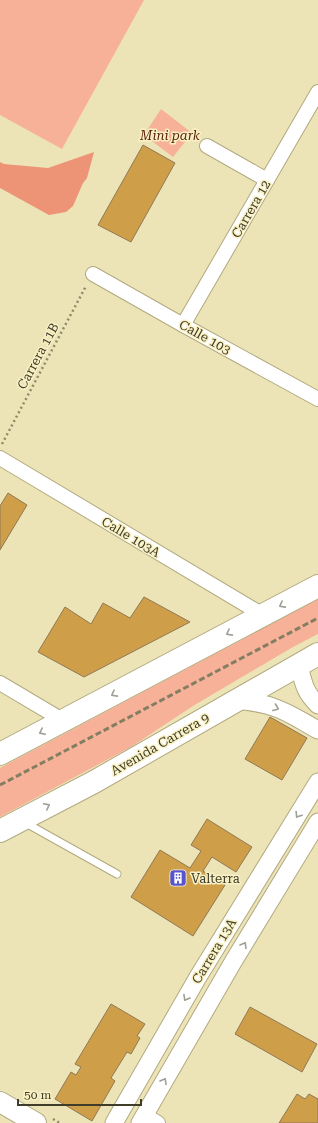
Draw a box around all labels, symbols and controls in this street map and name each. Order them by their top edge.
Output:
park label: Mini park [139,128,201,143]
street label: Carrera 12 [228,177,274,241]
street label: Calle 103 [177,317,233,357]
street label: Carrera 11B [14,320,62,392]
street label: Calle 103A [99,514,163,560]
one-way arrow [279,600,287,607]
one-way arrow [225,628,233,636]
one-way arrow [111,690,118,697]
one-way arrow [273,704,280,712]
street label: Avenida Carrera 9 [108,710,212,778]
one-way arrow [39,728,46,735]
one-way arrow [43,804,50,811]
one-way arrow [295,811,302,818]
building icon: Valterra [168,868,188,888]
place label: Valterra [191,871,240,886]
street label: Carrera 13A [189,916,239,986]
one-way arrow [239,942,246,949]
one-way arrow [184,994,191,1001]
one-way arrow [160,1078,167,1085]
scale bar [18,1081,141,1107]
text: 50 m [24,1088,51,1102]

